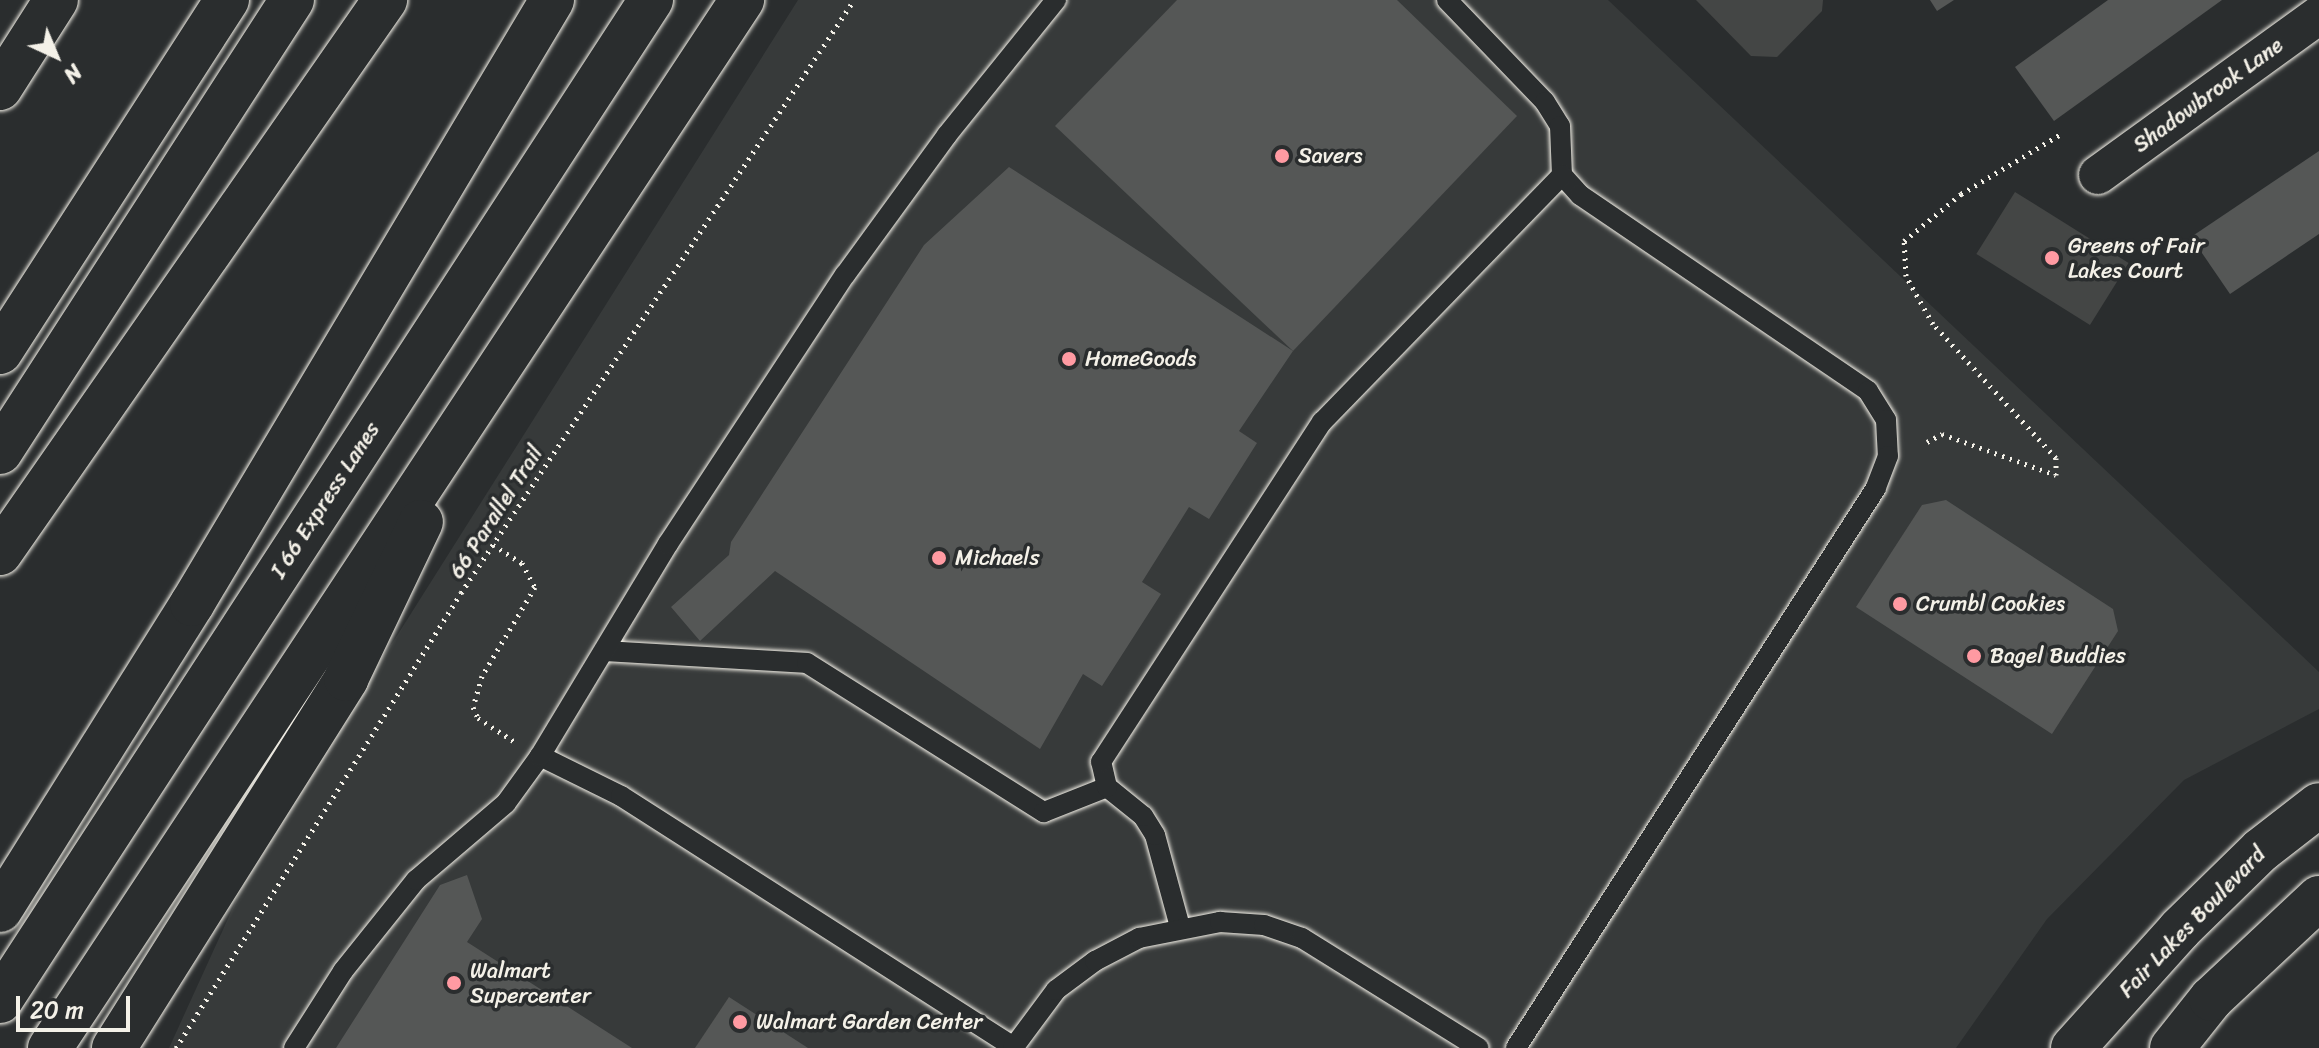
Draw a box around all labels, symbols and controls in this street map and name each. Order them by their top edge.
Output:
north arrow [16,16,96,96]
street label: Shadowbrook Lane [2128,32,2288,158]
text: N [54,54,92,93]
place label: Savers [1298,143,1362,169]
marker: Savers [1273,147,1291,165]
place label: Greens of Fair Lakes Court [2068,232,2205,284]
marker: Greens of Fair Lakes Court [2043,249,2061,267]
place label: HomeGoods [1085,346,1196,372]
marker: HomeGoods [1060,350,1078,368]
street label: I 66 Express Lanes [265,417,385,583]
street label: 66 Parallel Trail [443,441,549,583]
place label: Michaels [955,545,1040,571]
marker: Michaels [930,549,948,567]
place label: Crumbl Cookies [1916,591,2066,617]
marker: Crumbl Cookies [1891,595,1909,613]
place label: Bagel Buddies [1990,643,2124,669]
marker: Bagel Buddies [1965,647,1983,665]
street label: Fair Lakes Boulevard [2113,841,2271,1003]
place label: Walmart Supercenter [470,957,591,1008]
marker: Walmart Supercenter [445,974,463,992]
scale bar [20,980,134,1030]
text: 20 m [30,989,84,1031]
place label: Walmart Garden Center [756,1009,984,1035]
marker: Walmart Garden Center [731,1013,749,1031]

